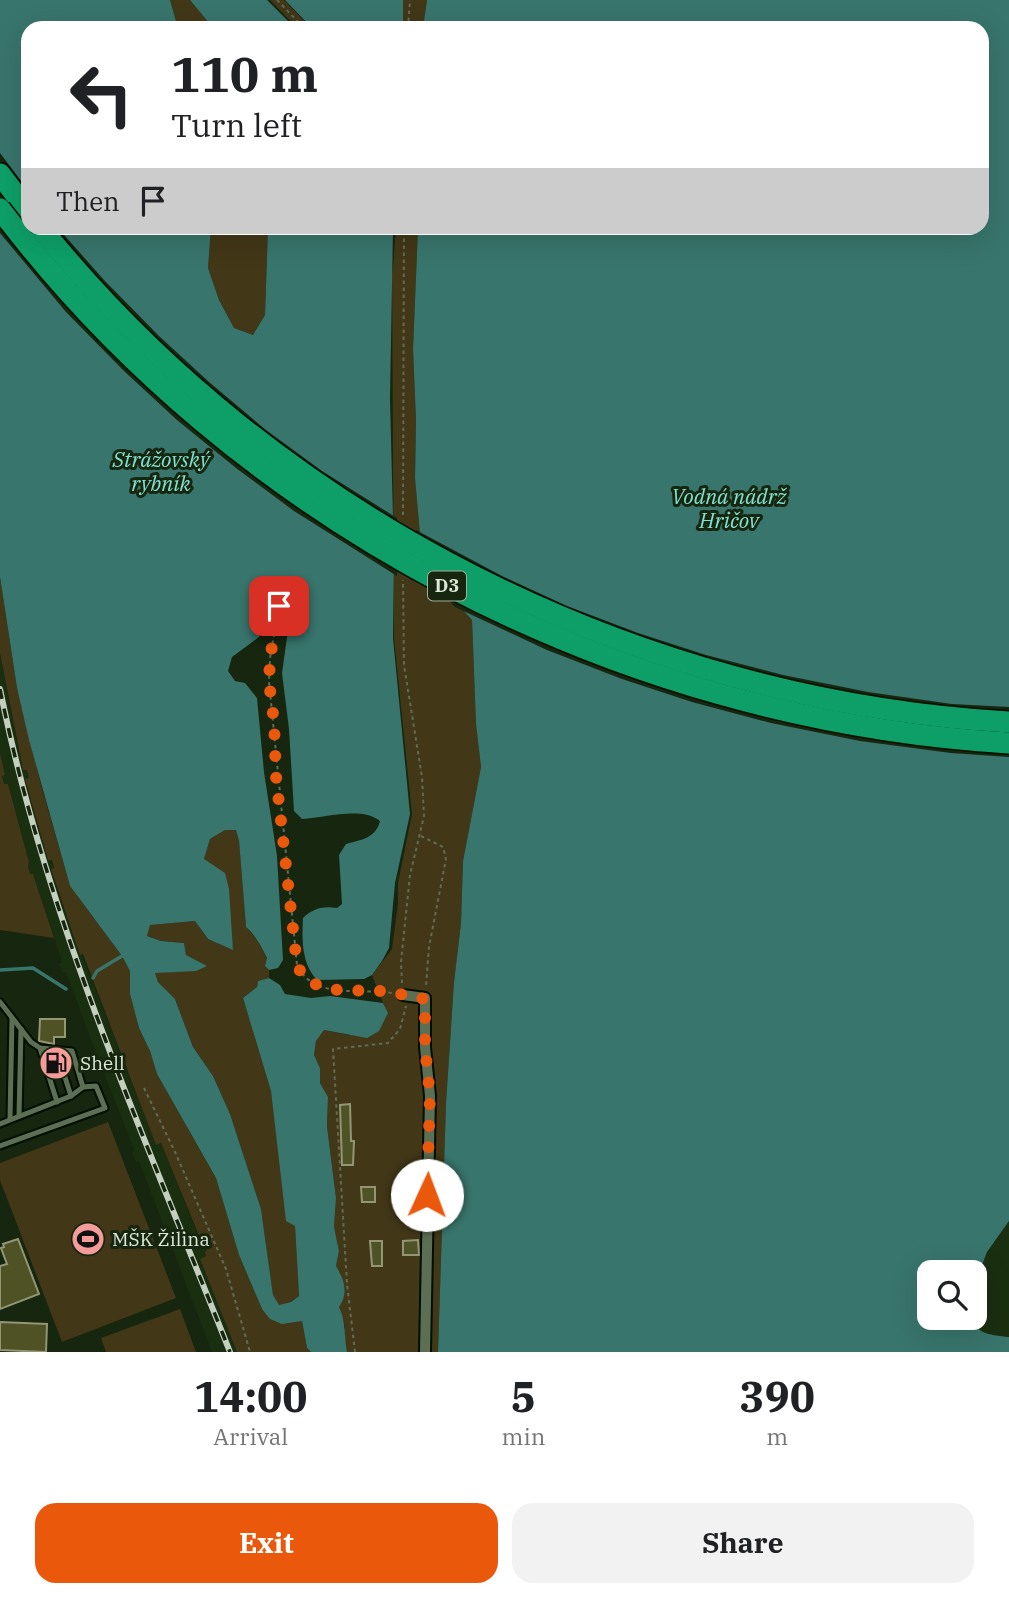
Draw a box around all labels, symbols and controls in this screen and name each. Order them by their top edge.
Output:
text: 110 m [171,42,318,105]
icon: left [56,49,147,140]
text: Turn left [171,104,302,146]
icon: arrive [134,182,172,220]
text: Then [56,184,120,218]
water label: Strážovský rybník [112,445,212,497]
water label: Vodná nádrž Hričov [672,482,788,534]
road number: D3 [428,572,466,600]
pin [249,576,309,636]
icon: arrive [260,587,298,625]
fuel station icon: Shell [37,1044,75,1082]
place label: Shell [80,1051,125,1075]
position arrow [390,1158,464,1232]
sports icon: MŠK Žilina [69,1220,107,1258]
place label: MŠK Žilina [112,1227,210,1251]
map controls [917,1260,987,1330]
button: search [917,1260,987,1330]
text: 14:00 [194,1369,308,1424]
text: 5 [511,1369,536,1424]
text: 390 [739,1369,815,1424]
text: Arrival [213,1421,288,1451]
text: min [502,1421,545,1451]
text: m [766,1421,788,1451]
button: Exit [35,1503,498,1583]
button: Share [512,1503,974,1583]

